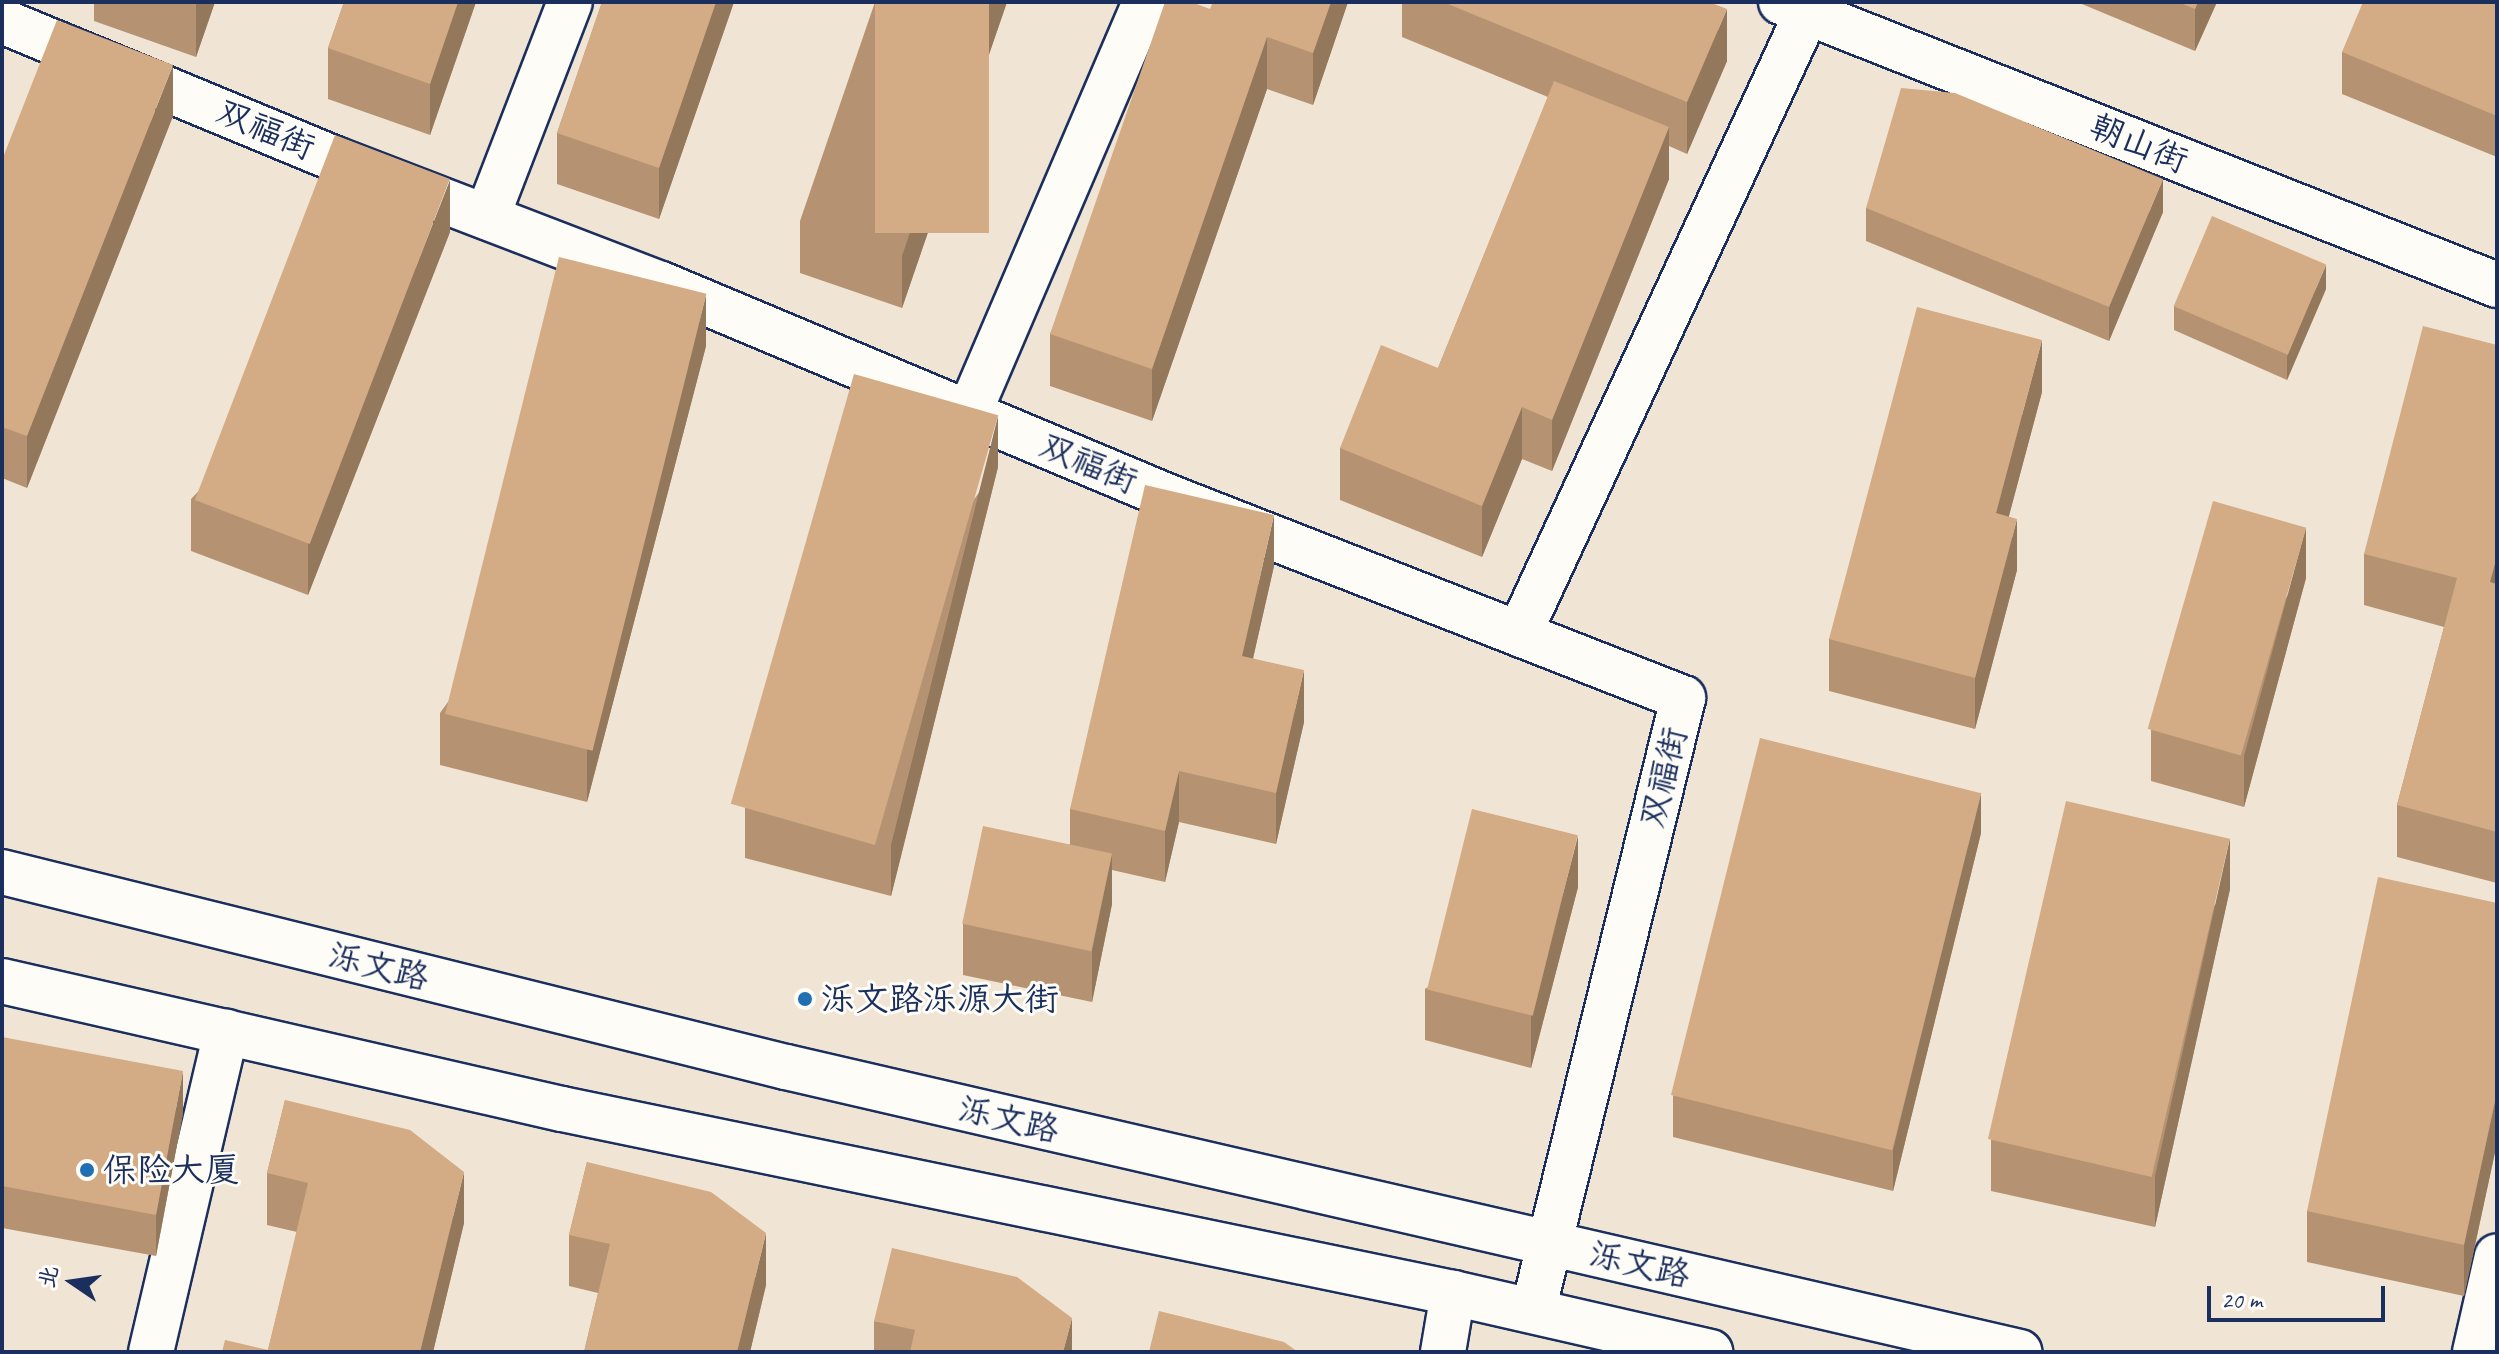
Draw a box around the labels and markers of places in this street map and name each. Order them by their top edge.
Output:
place label: 泺文路泺源大街 [821,979,1059,1019]
marker: 泺文路泺源大街 [796,990,814,1008]
place label: 保险大厦 [103,1150,239,1190]
marker: 保险大厦 [78,1161,96,1179]

